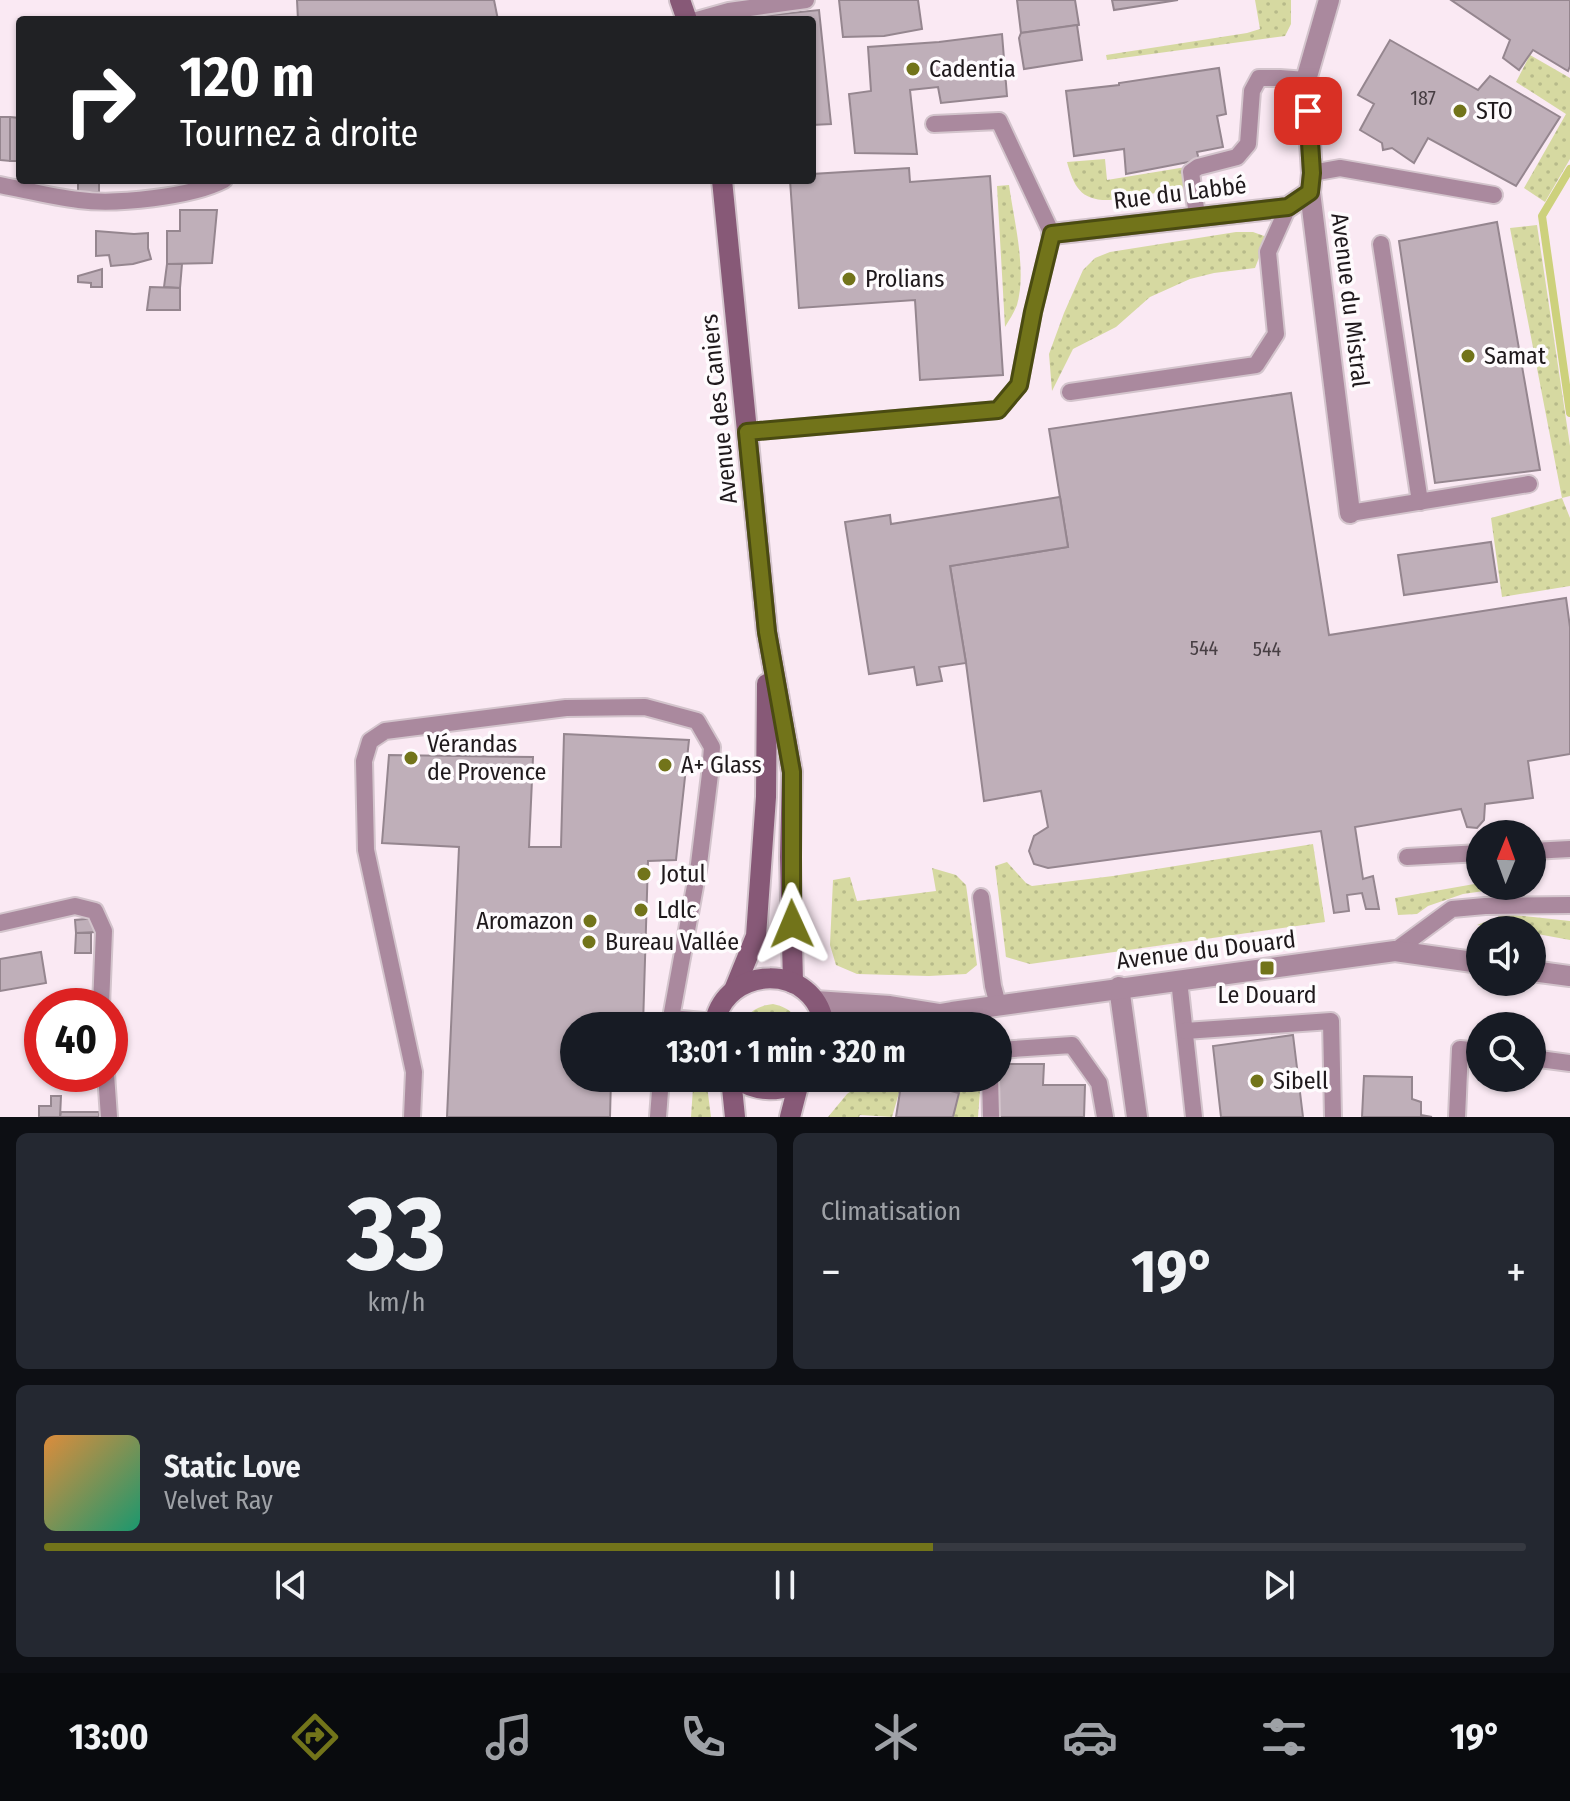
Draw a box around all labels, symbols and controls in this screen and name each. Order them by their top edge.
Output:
text: 120 m [180,44,315,111]
icon: right [48,48,152,152]
place label: Cadentia [929,55,1016,83]
marker: Cadentia [904,60,922,78]
pin [1274,77,1342,145]
house number: 187 [1410,86,1436,110]
icon: arrive [1286,89,1330,133]
place label: STO [1476,97,1513,125]
marker: STO [1451,102,1469,120]
text: Tournez à droite [180,112,418,156]
street label: Rue du Labbé [1112,171,1248,215]
street label: Avenue du Mistral [1325,211,1375,389]
place label: Prolians [865,265,944,293]
marker: Prolians [840,270,858,288]
street label: Avenue des Caniers [695,313,743,505]
place label: Samat [1484,342,1546,370]
marker: Samat [1459,347,1477,365]
house number: 544 [1190,636,1219,660]
house number: 544 [1253,637,1282,661]
place label: Vérandas de Provence [427,730,546,786]
marker: Vérandas de Provence [402,749,420,767]
place label: A+ Glass [681,751,762,779]
marker: A+ Glass [656,756,674,774]
north arrow [1466,820,1546,900]
map controls [1466,820,1546,1092]
place label: Jotul [660,860,706,888]
marker: Jotul [635,865,653,883]
position arrow [750,882,834,966]
place label: Ldlc [657,896,696,924]
marker: Ldlc [632,901,650,919]
place label: Aromazon [476,907,574,935]
marker: Aromazon [581,912,599,930]
button: sound [1466,916,1546,996]
street label: Avenue du Douard [1115,925,1297,975]
place label: Bureau Vallée [605,928,739,956]
marker: Bureau Vallée [580,933,598,951]
marker: Le Douard [1258,959,1276,977]
place label: Le Douard [1217,981,1317,1009]
speed limit sign: 40 [24,988,128,1092]
button: search [1466,1012,1546,1092]
text: 13:01 · 1 min · 320 m [666,1034,906,1070]
place label: Sibell [1273,1067,1328,1095]
marker: Sibell [1248,1072,1266,1090]
text: 33 [347,1172,446,1297]
text: Climatisation [821,1196,961,1227]
text: 19° [1131,1236,1216,1308]
text: − [821,1246,841,1299]
text: + [1506,1246,1526,1299]
text: km/h [368,1287,425,1318]
text: Static Love [164,1449,301,1485]
text: Velvet Ray [164,1485,273,1516]
icon: previous [269,1563,313,1607]
icon: pause [763,1563,807,1607]
icon: next [1257,1563,1301,1607]
icon: directions [287,1709,343,1765]
icon: music [481,1709,537,1765]
icon: phone [675,1709,731,1765]
icon: climate [868,1709,924,1765]
icon: car [1062,1709,1118,1765]
icon: filters [1256,1709,1312,1765]
text: 13:00 [69,1715,149,1759]
text: 19° [1450,1715,1501,1759]

